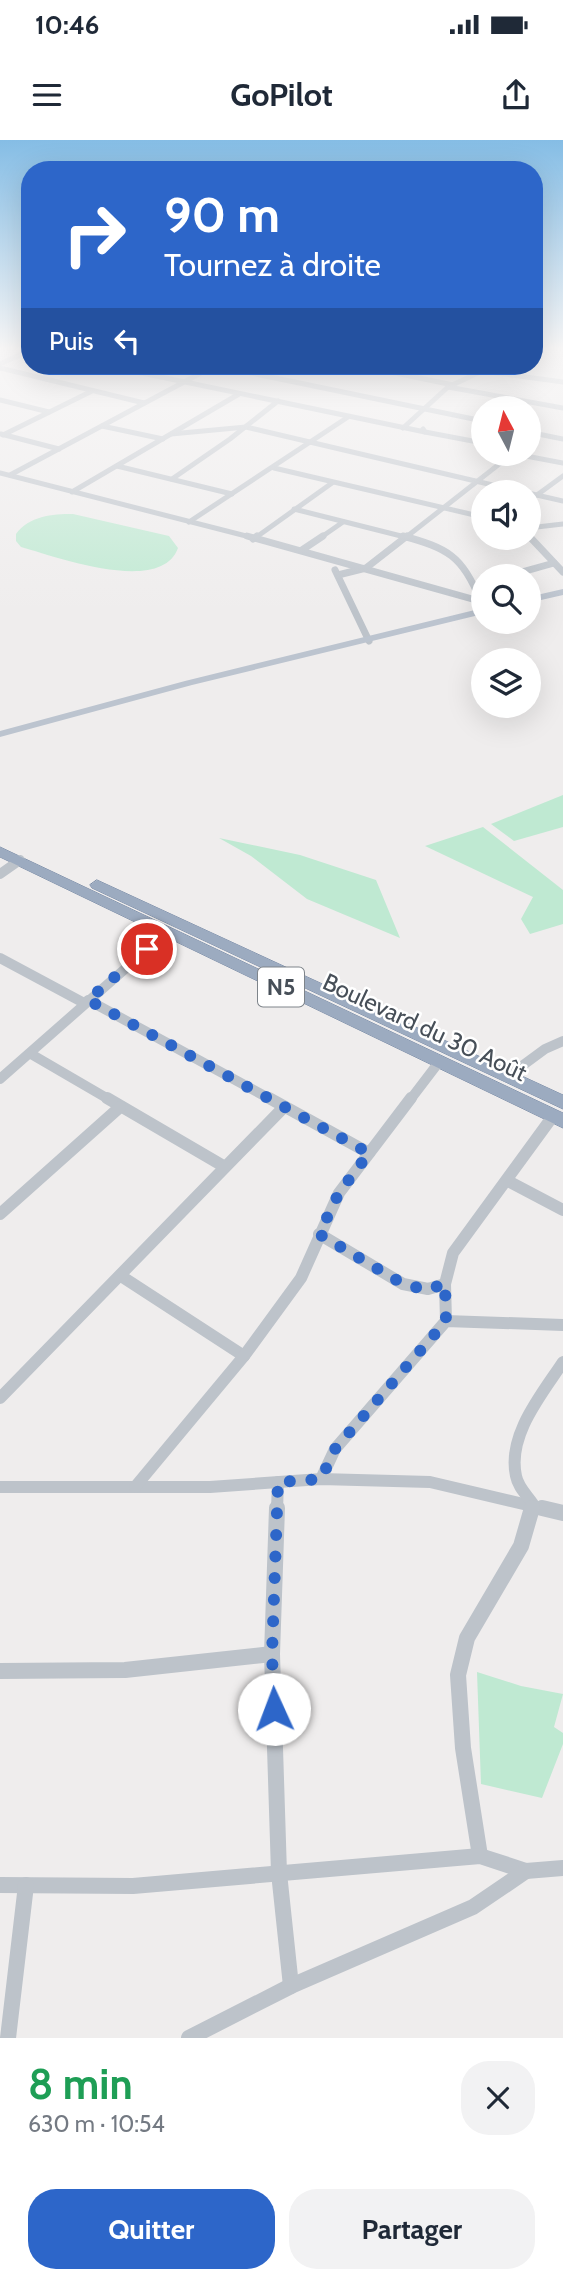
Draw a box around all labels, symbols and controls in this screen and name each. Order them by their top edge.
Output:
text: 10:46 [35,9,99,41]
text: GoPilot [230,75,333,114]
icon: menu [28,76,66,114]
icon: share [497,76,535,114]
text: 90 m [164,185,280,244]
icon: right [49,189,140,280]
text: Tournez à droite [164,245,381,284]
icon: left [108,322,146,360]
text: Puis [49,325,94,357]
north arrow [471,396,541,466]
map controls [471,396,541,718]
button: sound [471,480,541,550]
button: search [471,564,541,634]
button: layers [471,648,541,718]
pin [117,919,177,979]
icon: arrive [128,930,166,968]
street label: Boulevard du 30 Août [318,967,532,1087]
road number: N5 [258,968,304,1006]
position arrow [237,1672,311,1746]
text: 8 min [28,2058,133,2110]
button: close [461,2061,535,2135]
text: 630 m · 10:54 [28,2110,165,2138]
button: Quitter [28,2189,275,2269]
button: Partager [289,2189,535,2269]

